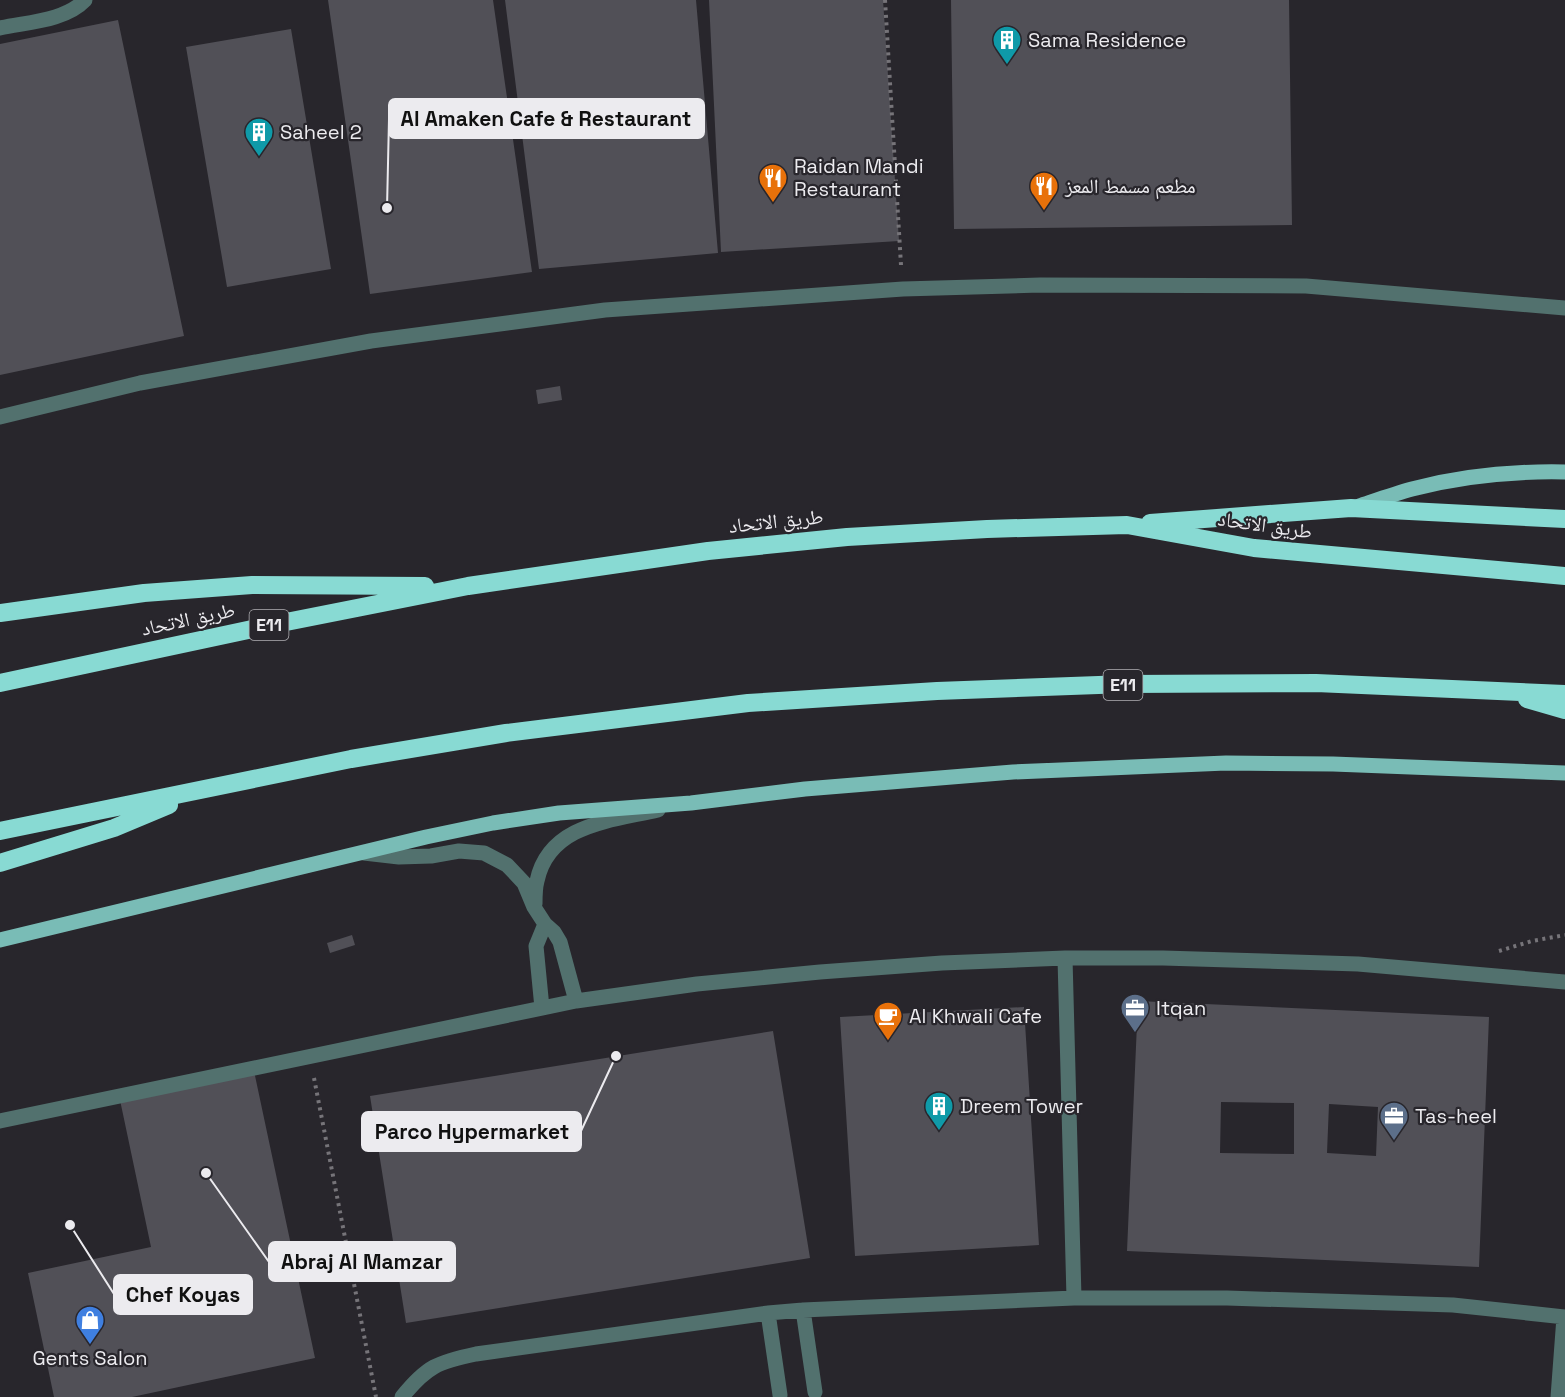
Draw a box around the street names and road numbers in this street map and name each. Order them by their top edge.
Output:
street label: طريق الاتحاد [728,503,824,539]
street label: طريق الاتحاد [1216,506,1314,544]
street label: طريق الاتحاد [139,596,237,642]
road number: E11 [250,610,288,640]
road number: E11 [1104,670,1142,700]

